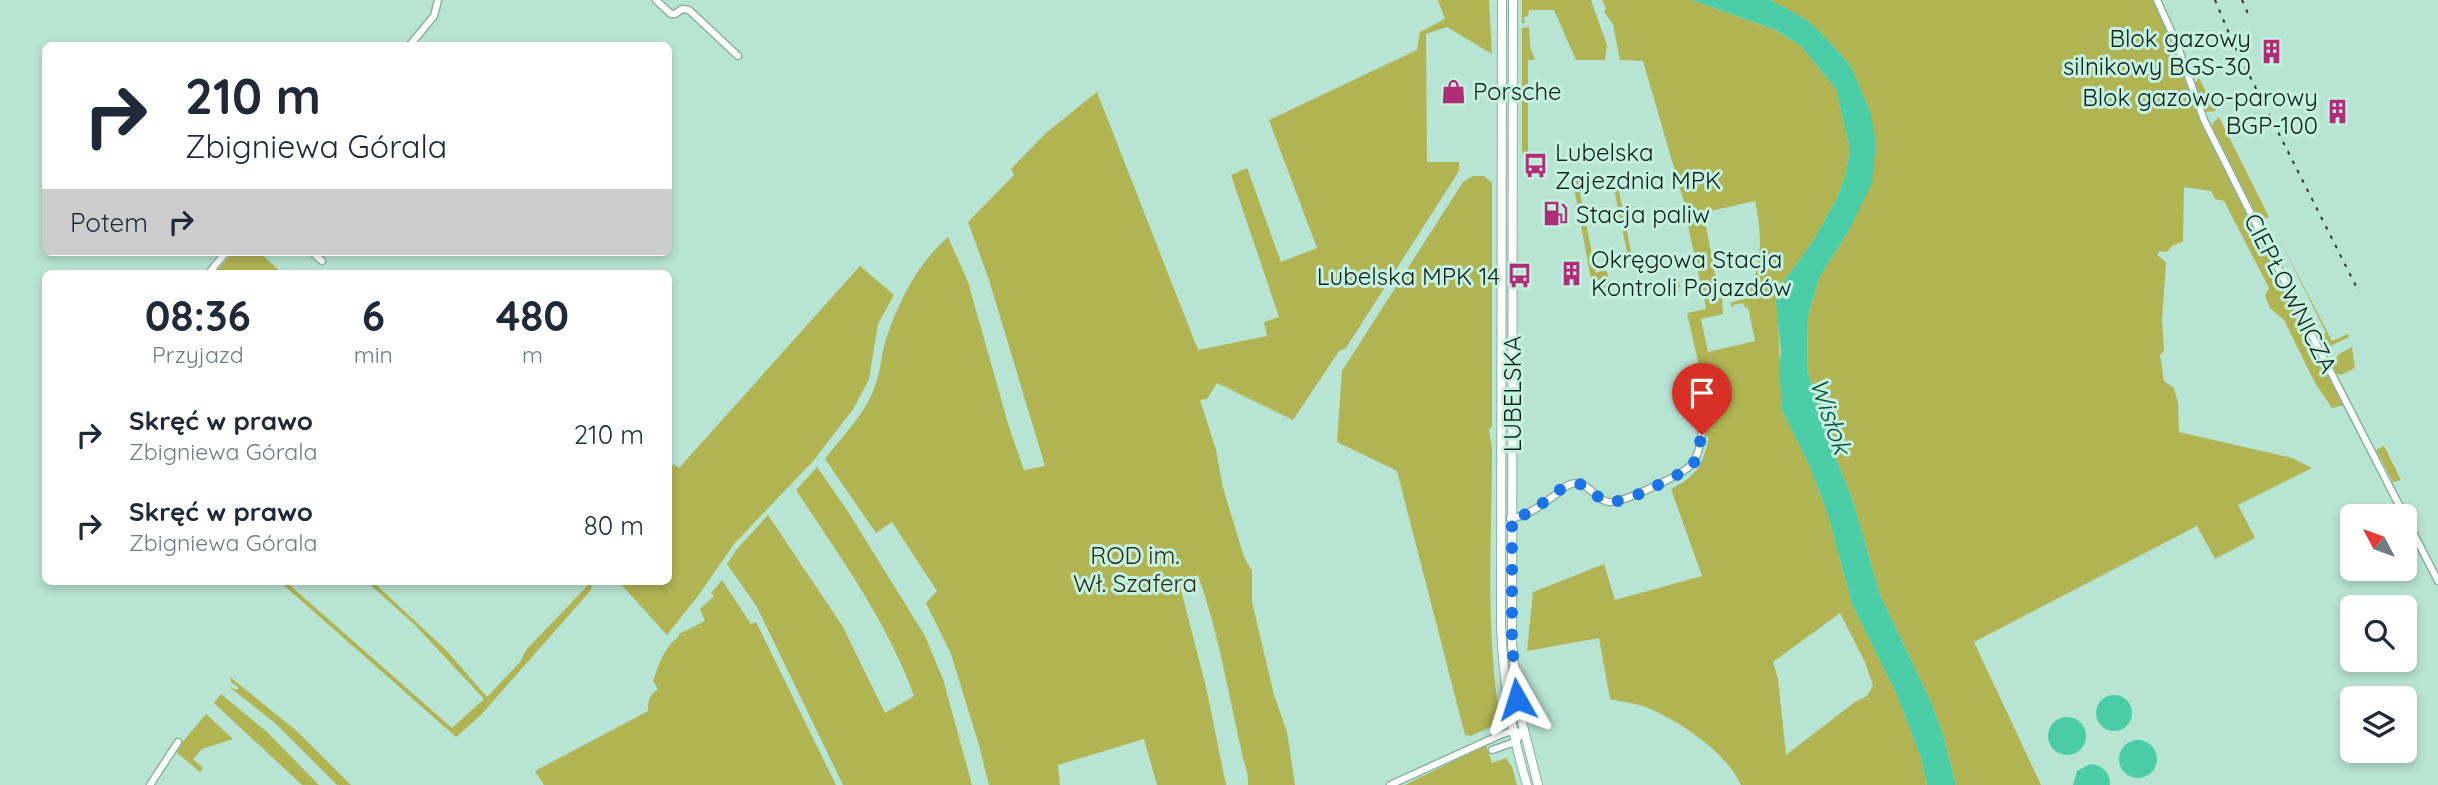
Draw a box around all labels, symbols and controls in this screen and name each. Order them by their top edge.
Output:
place label: Blok gazowy silnikowy BGS-30 [2063,23,2251,81]
building icon: Blok gazowy silnikowy BGS-30 [2257,38,2285,66]
text: 210 m [185,65,321,126]
icon: right [70,70,161,161]
place label: Porsche [1473,76,1562,106]
shop icon: Porsche [1439,77,1467,105]
place label: Blok gazowo-parowy BGP-100 [2082,82,2318,140]
building icon: Blok gazowo-parowy BGP-100 [2324,97,2352,125]
text: Zbigniewa Górala [185,126,447,166]
place label: Lubelska Zajezdnia MPK [1555,137,1721,195]
bus stop icon: Lubelska Zajezdnia MPK [1521,152,1549,180]
place label: Stacja paliw [1576,199,1710,229]
fuel station icon: Stacja paliw [1542,200,1570,228]
icon: right [162,203,200,241]
text: Potem [70,206,148,239]
street label: CIEPŁOWNICZA [2238,208,2344,378]
place label: Okręgowa Stacja Kontroli Pojazdów [1591,244,1792,302]
building icon: Okręgowa Stacja Kontroli Pojazdów [1557,259,1585,287]
place label: Lubelska MPK 14 [1317,261,1500,291]
bus stop icon: Lubelska MPK 14 [1506,262,1534,290]
text: 08:36 [145,289,251,342]
text: 6 [362,289,385,342]
text: 480 [496,289,569,342]
street label: LUBELSKA [1497,336,1527,452]
text: Przyjazd [152,340,244,369]
text: min [354,340,393,369]
text: m [522,340,543,369]
pin [1672,363,1732,435]
icon: arrive [1683,374,1721,412]
water label: Wisłok [1803,374,1860,460]
text: Skręć w prawo [129,404,313,437]
icon: right [70,416,108,454]
text: 210 m [574,418,644,451]
text: Zbigniewa Górala [129,437,317,466]
text: Skręć w prawo [129,495,313,528]
north arrow [2340,504,2417,581]
map controls [2340,504,2417,763]
icon: right [70,507,108,545]
text: 80 m [584,509,644,542]
text: Zbigniewa Górala [129,528,317,557]
park label: ROD im. Wł. Szafera [1073,540,1197,598]
button: search [2340,595,2417,672]
position arrow [1480,662,1554,736]
button: layers [2340,686,2417,763]

